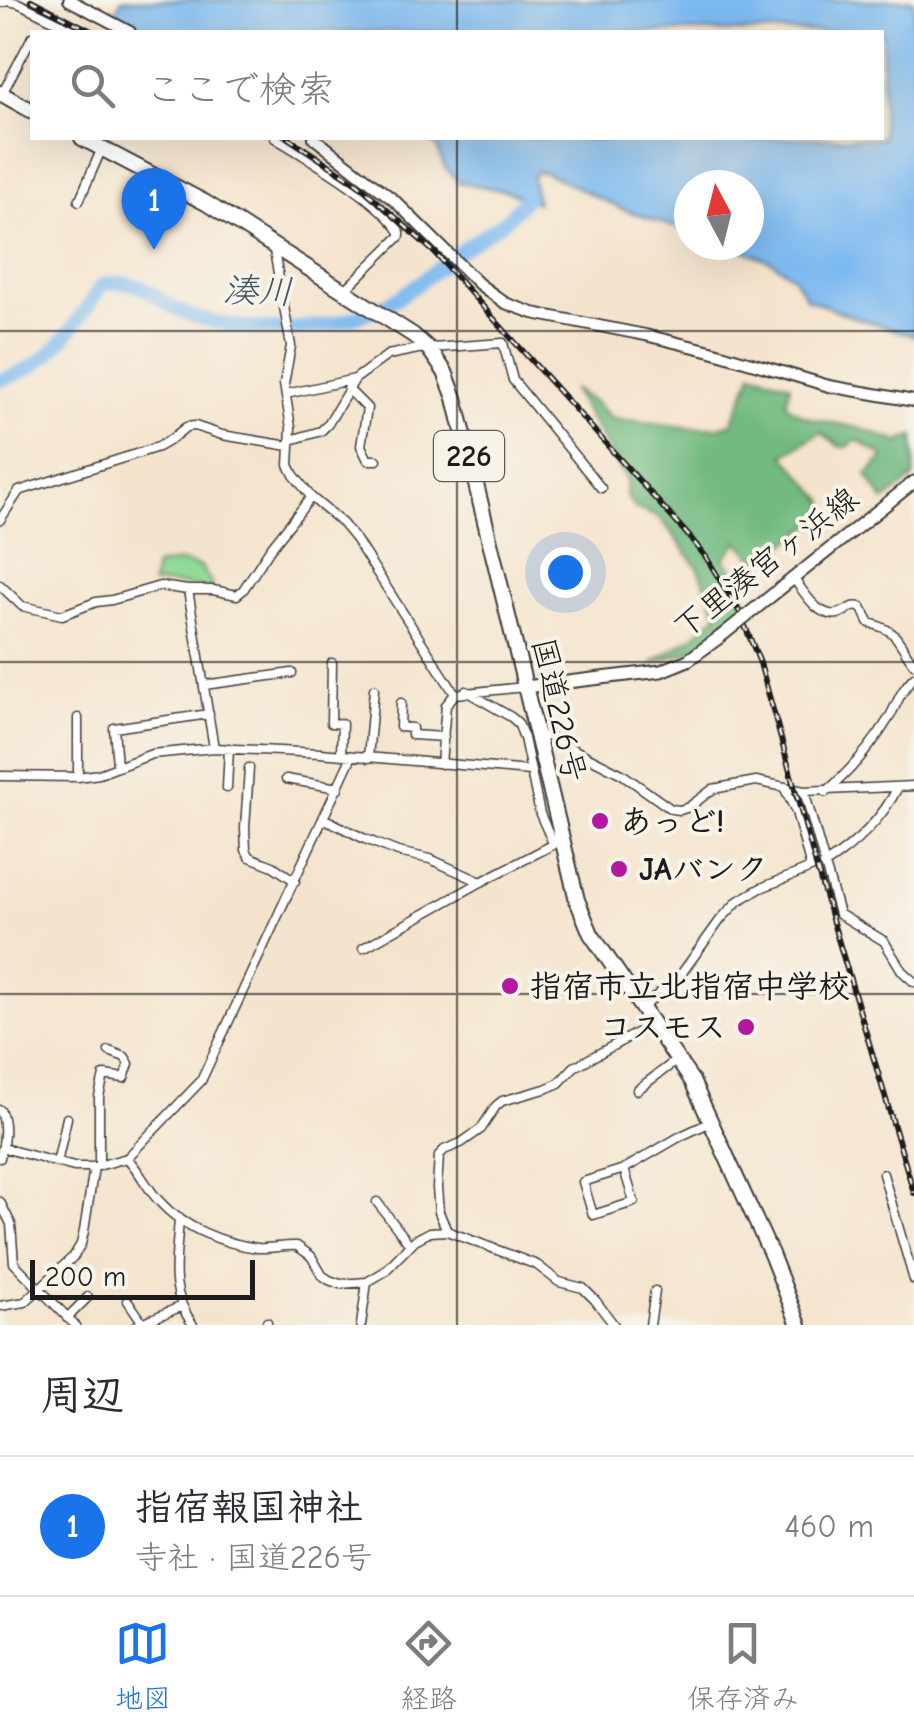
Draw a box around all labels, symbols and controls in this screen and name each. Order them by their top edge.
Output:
search box [30,30,884,140]
icon: search [65,58,120,113]
text: ここで検索 [145,68,335,112]
pin: 1 [122,168,186,250]
north arrow [674,170,764,260]
water label: 湊川 [222,269,294,313]
road number: 226 [434,431,504,481]
street label: 下里湊宮ヶ浜線 [666,479,866,647]
your location [540,547,591,598]
street label: 国道226号 [524,634,594,786]
place label: あっど! [620,803,724,840]
marker: あっど! [589,810,611,832]
place label: JAバンク [639,851,768,888]
marker: JAバンク [608,858,630,880]
place label: 指宿市立北指宿中学校 [530,968,850,1005]
marker: 指宿市立北指宿中学校 [499,975,521,997]
place label: コスモス [599,1009,726,1046]
marker: コスモス [735,1016,757,1038]
scale bar [30,1255,255,1300]
text: 200 m [45,1261,126,1293]
text: 周辺 [40,1371,124,1420]
text: 指宿報国神社 [135,1486,363,1530]
text: 1 [66,1508,79,1545]
text: 460 m [785,1508,874,1545]
text: 寺社 · 国道226号 [135,1539,373,1576]
tab: 地図 [115,1616,171,1716]
tab: 経路 [401,1616,457,1716]
tab: 保存済み [687,1616,799,1716]

